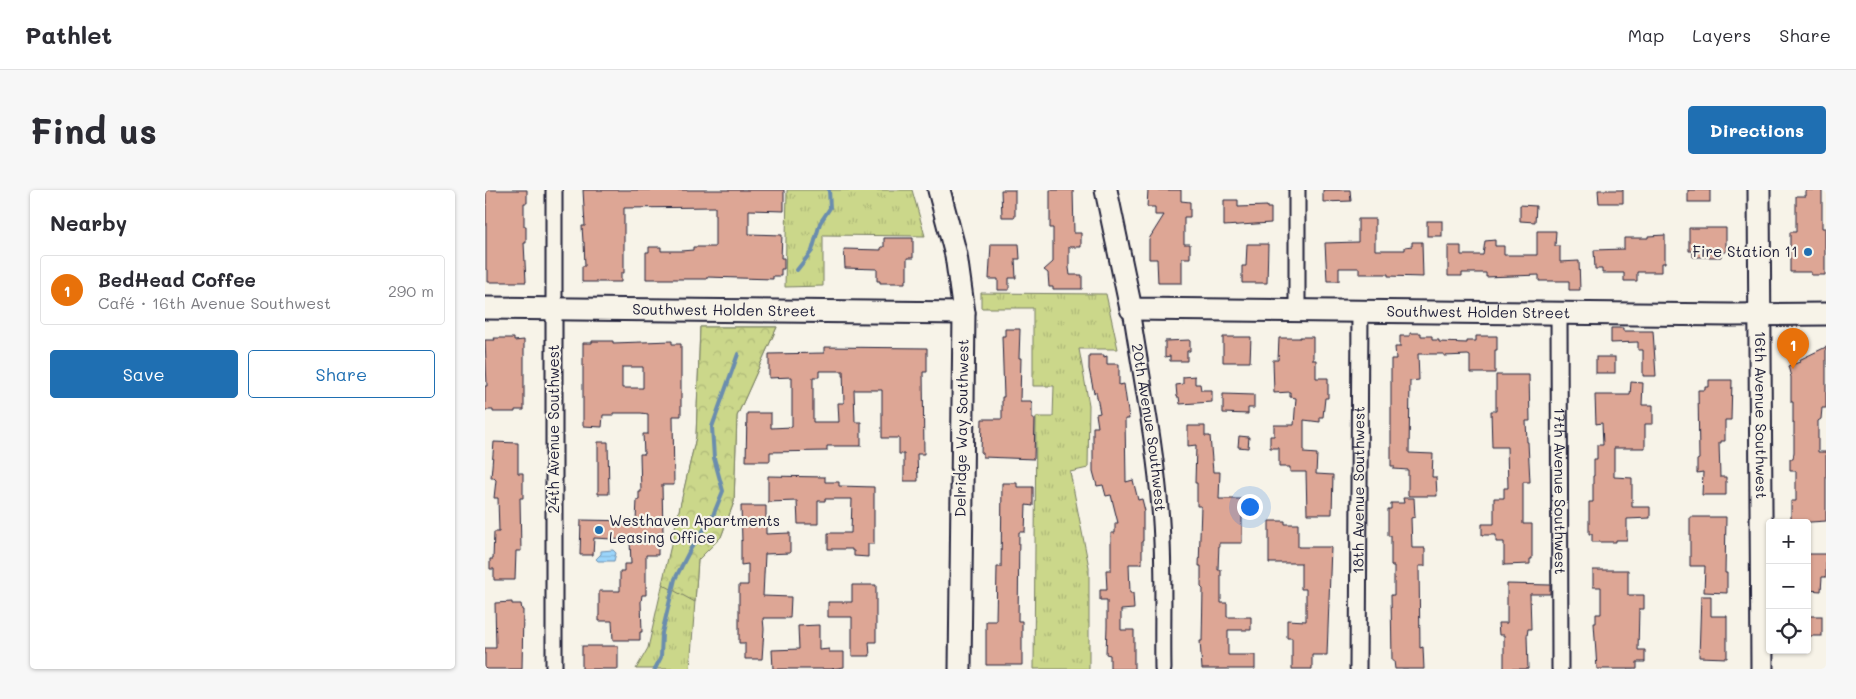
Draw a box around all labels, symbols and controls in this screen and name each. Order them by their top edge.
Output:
text: Pathlet [25,19,112,50]
text: Map [1628,23,1664,47]
text: Layers [1692,23,1751,47]
text: Share [1779,23,1831,47]
button: Directions [1688,106,1826,154]
text: Find us [30,107,157,153]
text: Nearby [50,209,127,236]
place label: Fire Station 11 [1692,241,1798,261]
marker: Fire Station 11 [1802,246,1814,258]
text: BedHead Coffee [98,267,256,292]
text: 1 [63,280,71,301]
text: 290 m [388,280,434,301]
text: Café · 16th Avenue Southwest [98,292,331,313]
street label: Southwest Holden Street [632,299,816,320]
street label: Southwest Holden Street [1387,301,1570,322]
pin: 1 [1777,328,1809,369]
street label: 16th Avenue Southwest [1751,331,1772,499]
street label: Delridge Way Southwest [949,339,973,517]
street label: 20th Avenue Southwest [1128,342,1171,512]
street label: 24th Avenue Southwest [543,344,563,514]
button: Save [50,350,238,398]
button: Share [248,350,435,398]
street label: 18th Avenue Southwest [1348,406,1368,574]
street label: 17th Avenue Southwest [1550,407,1571,575]
your location [1237,494,1263,520]
place label: Westhaven Apartments Leasing Office [609,510,780,547]
map controls [1766,519,1811,654]
button: + [1766,519,1811,564]
marker: Westhaven Apartments Leasing Office [593,524,605,536]
button: − [1766,564,1811,609]
button: locate [1766,609,1811,654]

